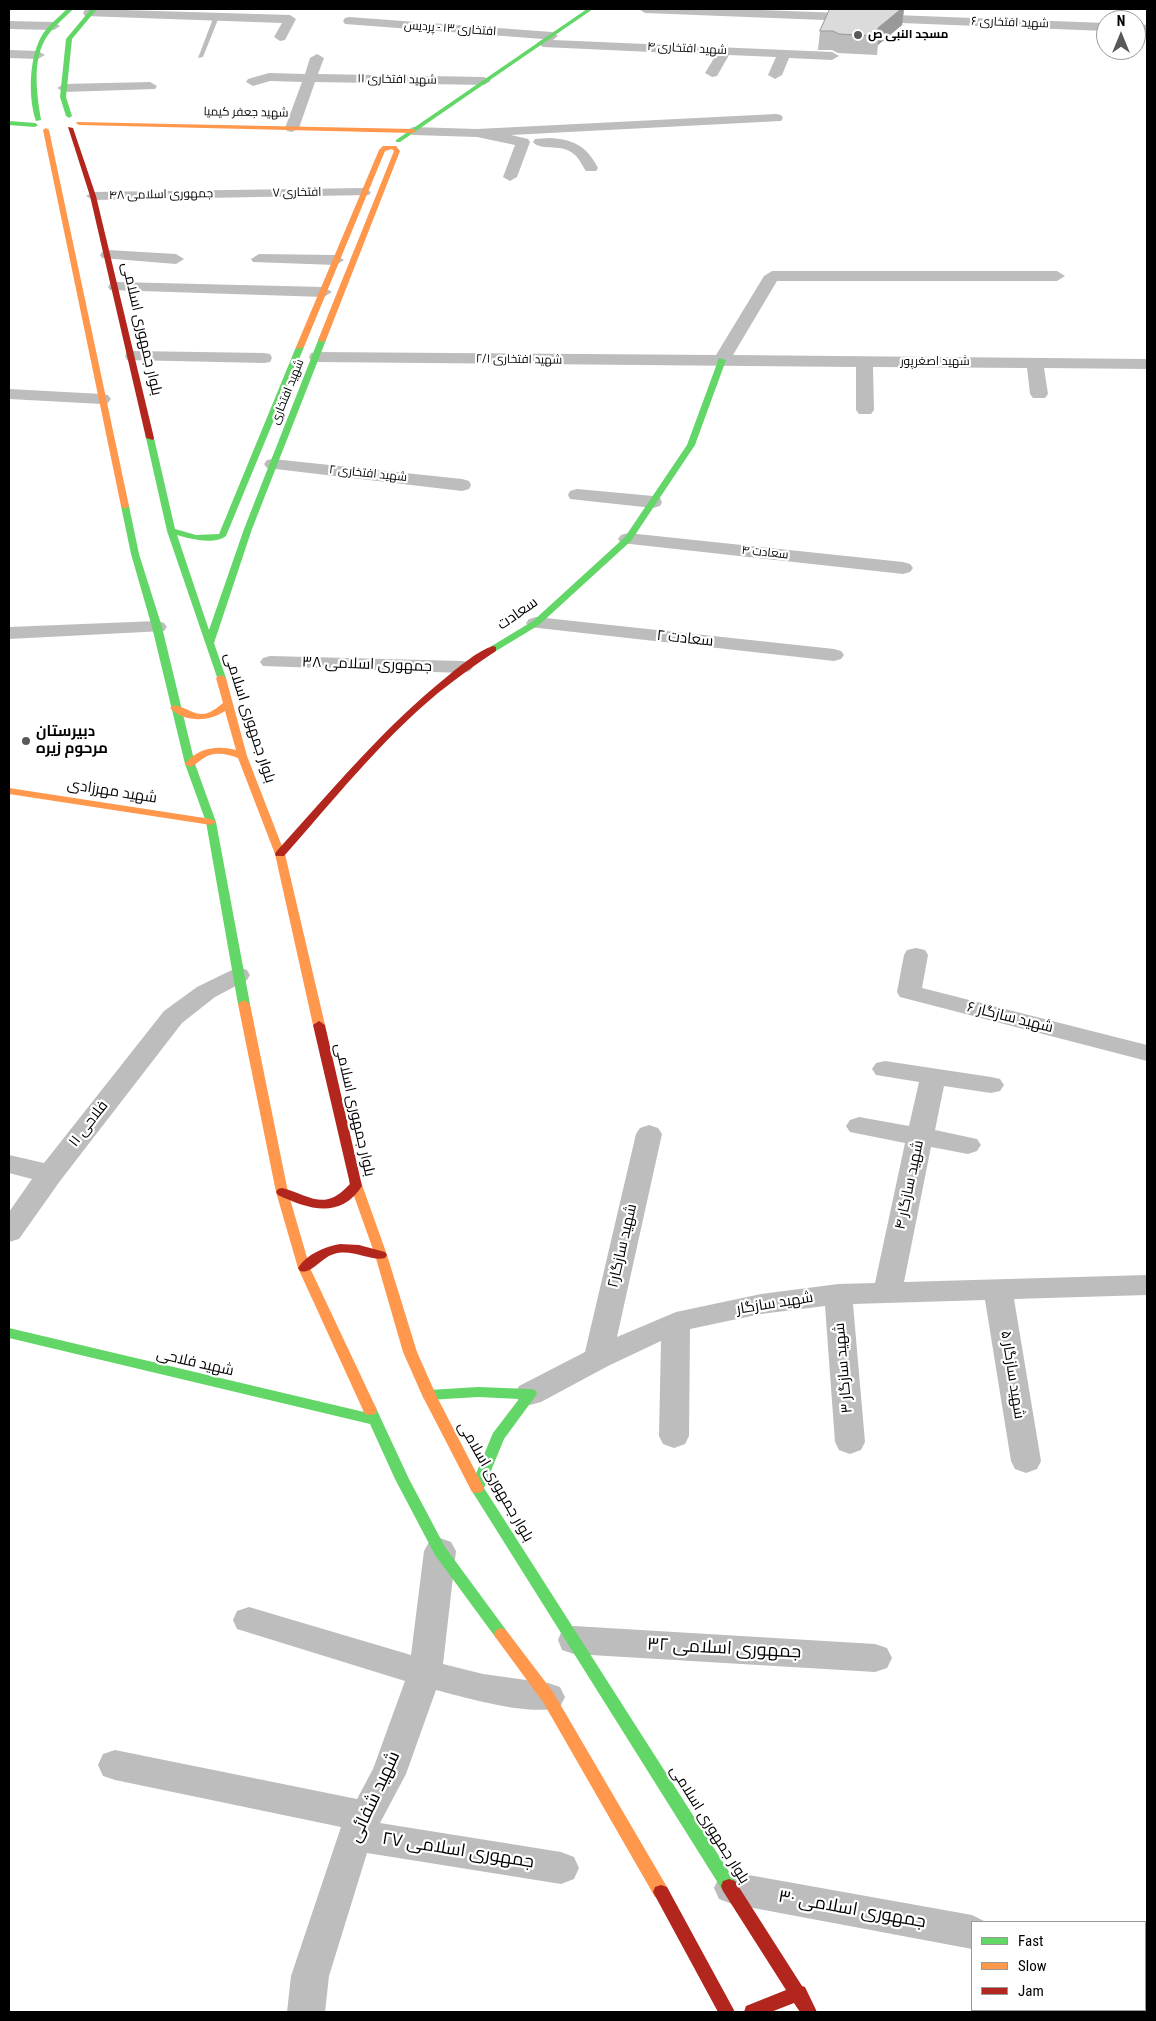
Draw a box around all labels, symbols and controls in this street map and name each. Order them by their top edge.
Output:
north arrow [1096,10,1146,60]
text: N [1117,13,1125,29]
street label: شهید افتخاری ۶ [971,14,1049,32]
street label: افتخاری ۱۳ - پردیس [403,19,497,39]
place label: مسجد النبی ص [868,28,949,42]
marker: مسجد النبی ص [852,29,864,41]
street label: شهید افتخاری ۴ [647,40,727,58]
street label: شهید افتخاری ۱۱ [357,72,437,88]
street label: شهید جعفر کیمیا [203,105,289,121]
street label: افتخاری ۷ [272,185,322,201]
street label: جمهوری اسلامی ۴۸ [109,187,213,203]
street label: بلوار جمهوری اسلامی [117,261,165,397]
street label: شهید افتخاری ۲/۱ [476,352,562,368]
street label: شهید اصغرپور [900,355,970,369]
street label: شهید افتخاری [268,357,308,427]
street label: شهید افتخاری ۲ [328,463,408,485]
street label: سعادت ۴ [741,543,789,563]
street label: سعادت [494,594,542,634]
street label: سعادت ۲ [656,627,714,651]
street label: بلوار جمهوری اسلامی [219,651,279,785]
street label: جمهوری اسلامی ۳۸ [302,654,432,676]
place label: دبیرستان مرحوم زیره [36,723,108,758]
marker: دبیرستان مرحوم زیره [20,735,32,747]
street label: شهید مهرزادی [66,776,158,808]
street label: شهید سازگار ۶ [965,999,1055,1037]
street label: بلوار جمهوری اسلامی [330,1042,378,1178]
street label: فلاحی ۱۱ [65,1097,113,1151]
street label: شهید سازگار ۴ [892,1139,928,1231]
street label: شهید سازگار۲ [605,1202,641,1290]
street label: شهید سازگار [735,1289,815,1319]
street label: شهید سازگار ۳ [831,1322,857,1414]
street label: شهید سازگار ۵ [996,1330,1028,1420]
street label: شهید فلاحی [155,1345,235,1381]
street label: بلوار جمهوری اسلامی [453,1419,537,1545]
street label: جمهوری اسلامی ۳۲ [646,1634,802,1664]
street label: شهید شفائی [344,1748,406,1846]
street label: بلوار جمهوری اسلامی [665,1763,753,1887]
street label: جمهوری اسلامی ۲۷ [380,1828,536,1874]
street label: جمهوری اسلامی ۳۰ [777,1886,927,1934]
legend [971,1921,1146,2011]
text: Fast [1018,1932,1043,1950]
text: Slow [1018,1957,1047,1975]
text: Jam [1018,1982,1044,2000]

